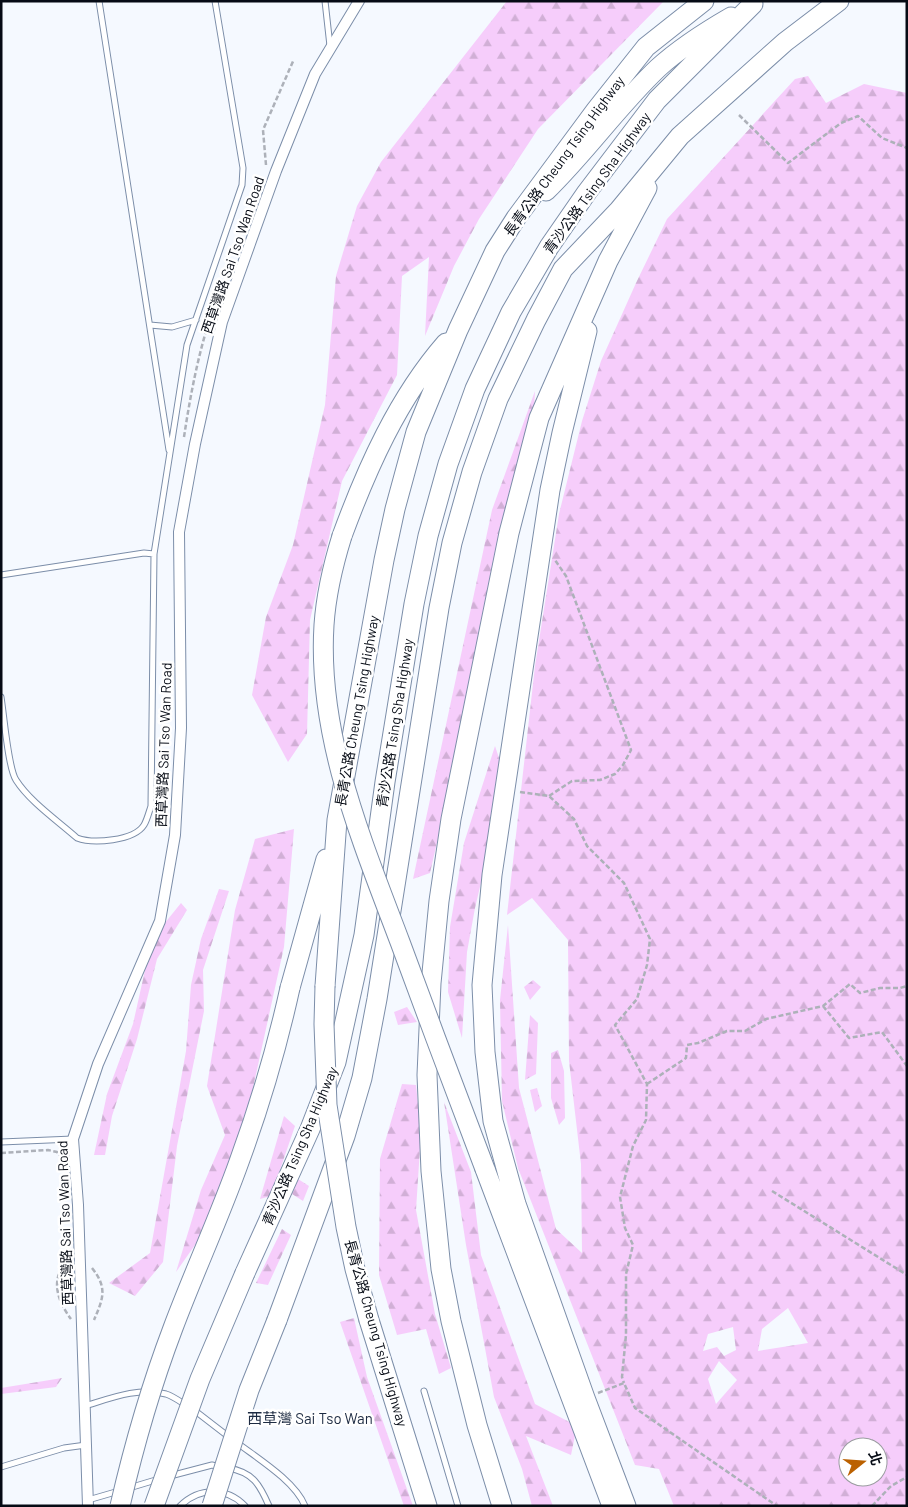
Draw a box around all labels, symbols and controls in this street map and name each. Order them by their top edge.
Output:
street label: 長青公路 Cheung Tsing Highway [500,72,628,239]
street label: 青沙公路 Tsing Sha Highway [539,108,654,257]
street label: 西草灣路 Sai Tso Wan Road [198,174,267,336]
street label: 長青公路 Cheung Tsing Highway [331,613,382,808]
street label: 青沙公路 Tsing Sha Highway [373,637,416,809]
street label: 西草灣路 Sai Tso Wan Road [152,662,175,828]
street label: 青沙公路 Tsing Sha Highway [258,1063,341,1228]
street label: 西草灣路 Sai Tso Wan Road [53,1140,76,1306]
street label: 長青公路 Cheung Tsing Highway [342,1237,412,1429]
district label: 西草灣 Sai Tso Wan [247,1409,373,1427]
north arrow [838,1437,888,1487]
text: 北 [866,1449,886,1467]

